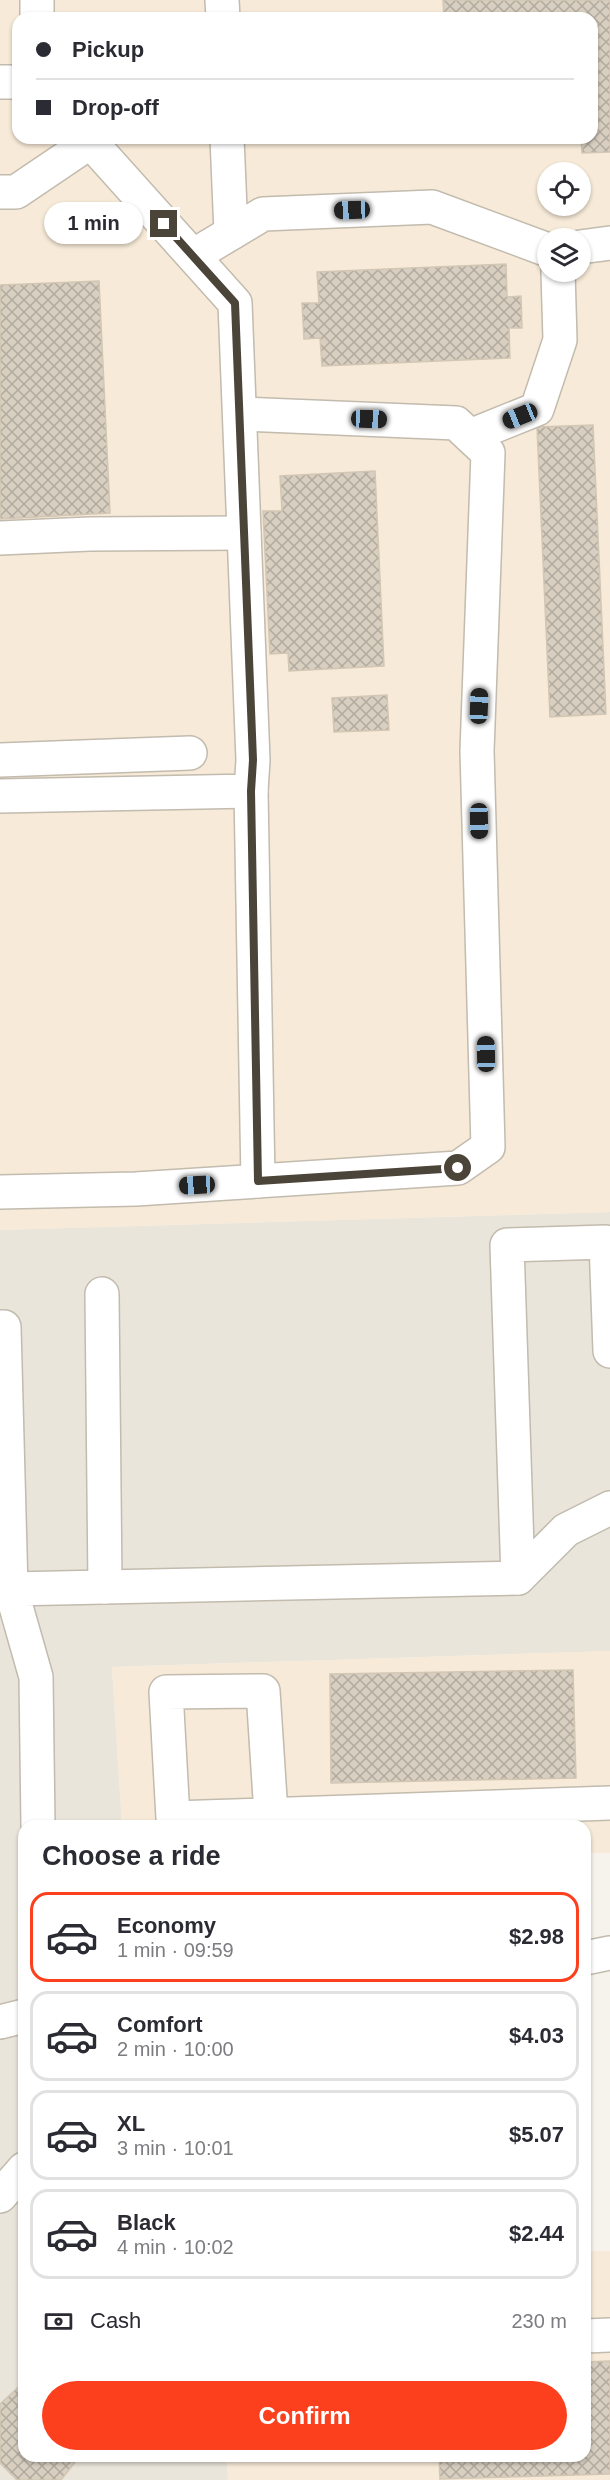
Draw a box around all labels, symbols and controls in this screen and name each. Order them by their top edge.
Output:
text: Pickup [72,37,144,62]
text: Drop-off [72,95,159,120]
map controls [537,162,591,282]
button: locate [537,162,591,216]
car [334,200,370,220]
callout: 1 min [44,203,143,245]
route end [150,210,177,237]
text: 1 min [67,212,120,234]
button: layers [537,228,591,282]
car [500,401,540,431]
car [351,409,387,429]
car [469,688,489,724]
car [470,803,488,839]
car [477,1036,495,1072]
route start [444,1154,471,1181]
car [179,1175,215,1195]
text: Choose a ride [42,1841,221,1871]
icon: car [45,1910,99,1964]
text: Economy [117,1913,216,1938]
text: $2.98 [509,1924,564,1949]
text: 1 min · 09:59 [117,1939,234,1961]
icon: car [45,2009,99,2063]
text: Comfort [117,2012,203,2037]
text: $4.03 [509,2023,564,2048]
text: 2 min · 10:00 [117,2038,234,2060]
icon: car [45,2108,99,2162]
text: XL [117,2111,145,2136]
text: $5.07 [509,2122,564,2147]
text: 3 min · 10:01 [117,2137,234,2159]
icon: car [45,2207,99,2261]
text: Black [117,2210,176,2235]
text: $2.44 [509,2221,564,2246]
text: 4 min · 10:02 [117,2236,234,2258]
icon: cash [42,2305,75,2338]
text: Cash [90,2308,141,2333]
text: 230 m [511,2310,567,2332]
button: Confirm [42,2381,567,2450]

